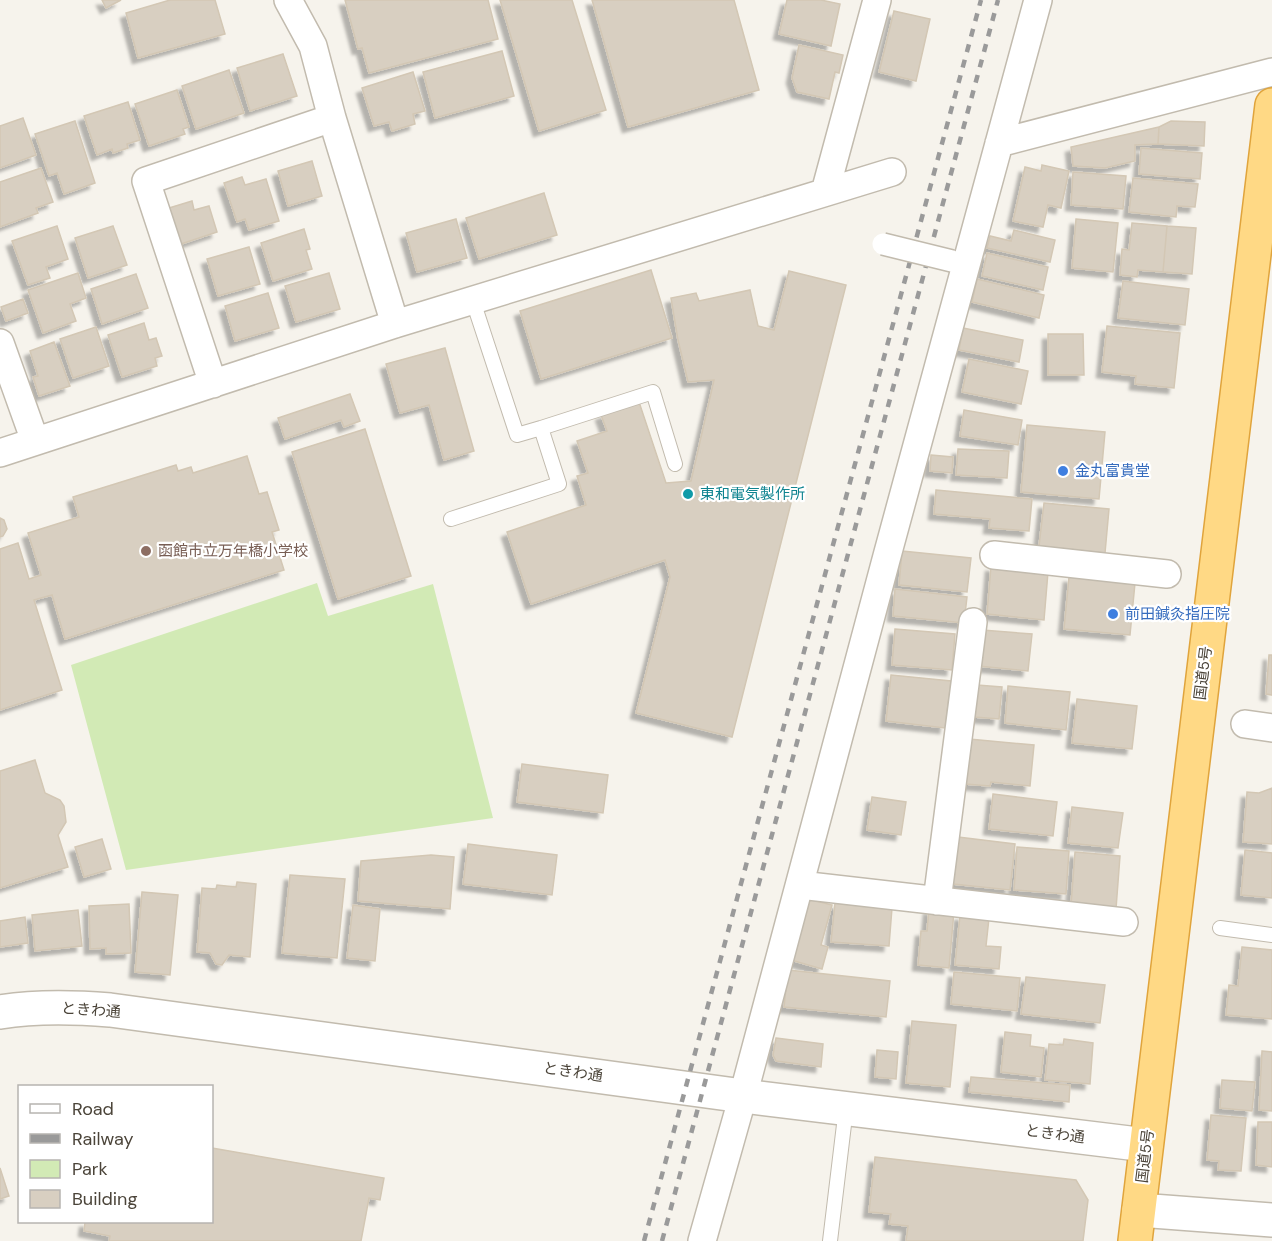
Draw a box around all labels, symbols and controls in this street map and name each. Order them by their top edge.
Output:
place label: 金丸富貴堂 [1075,461,1150,481]
marker: 金丸富貴堂 [1056,464,1070,478]
place label: 東和電気製作所 [700,484,805,504]
marker: 東和電気製作所 [681,487,695,501]
place label: 函館市立万年橋小学校 [158,541,308,561]
marker: 函館市立万年橋小学校 [139,544,153,558]
place label: 前田鍼灸指圧院 [1125,604,1230,624]
marker: 前田鍼灸指圧院 [1106,607,1120,621]
street label: 国道5号 [1190,645,1216,701]
street label: ときわ通 [60,998,122,1022]
street label: ときわ通 [542,1058,604,1086]
legend [18,1085,213,1223]
text: Road [72,1097,114,1121]
street label: ときわ通 [1024,1120,1086,1148]
text: Railway [72,1127,134,1151]
street label: 国道5号 [1132,1128,1158,1184]
text: Park [72,1157,108,1181]
text: Building [72,1187,137,1211]

